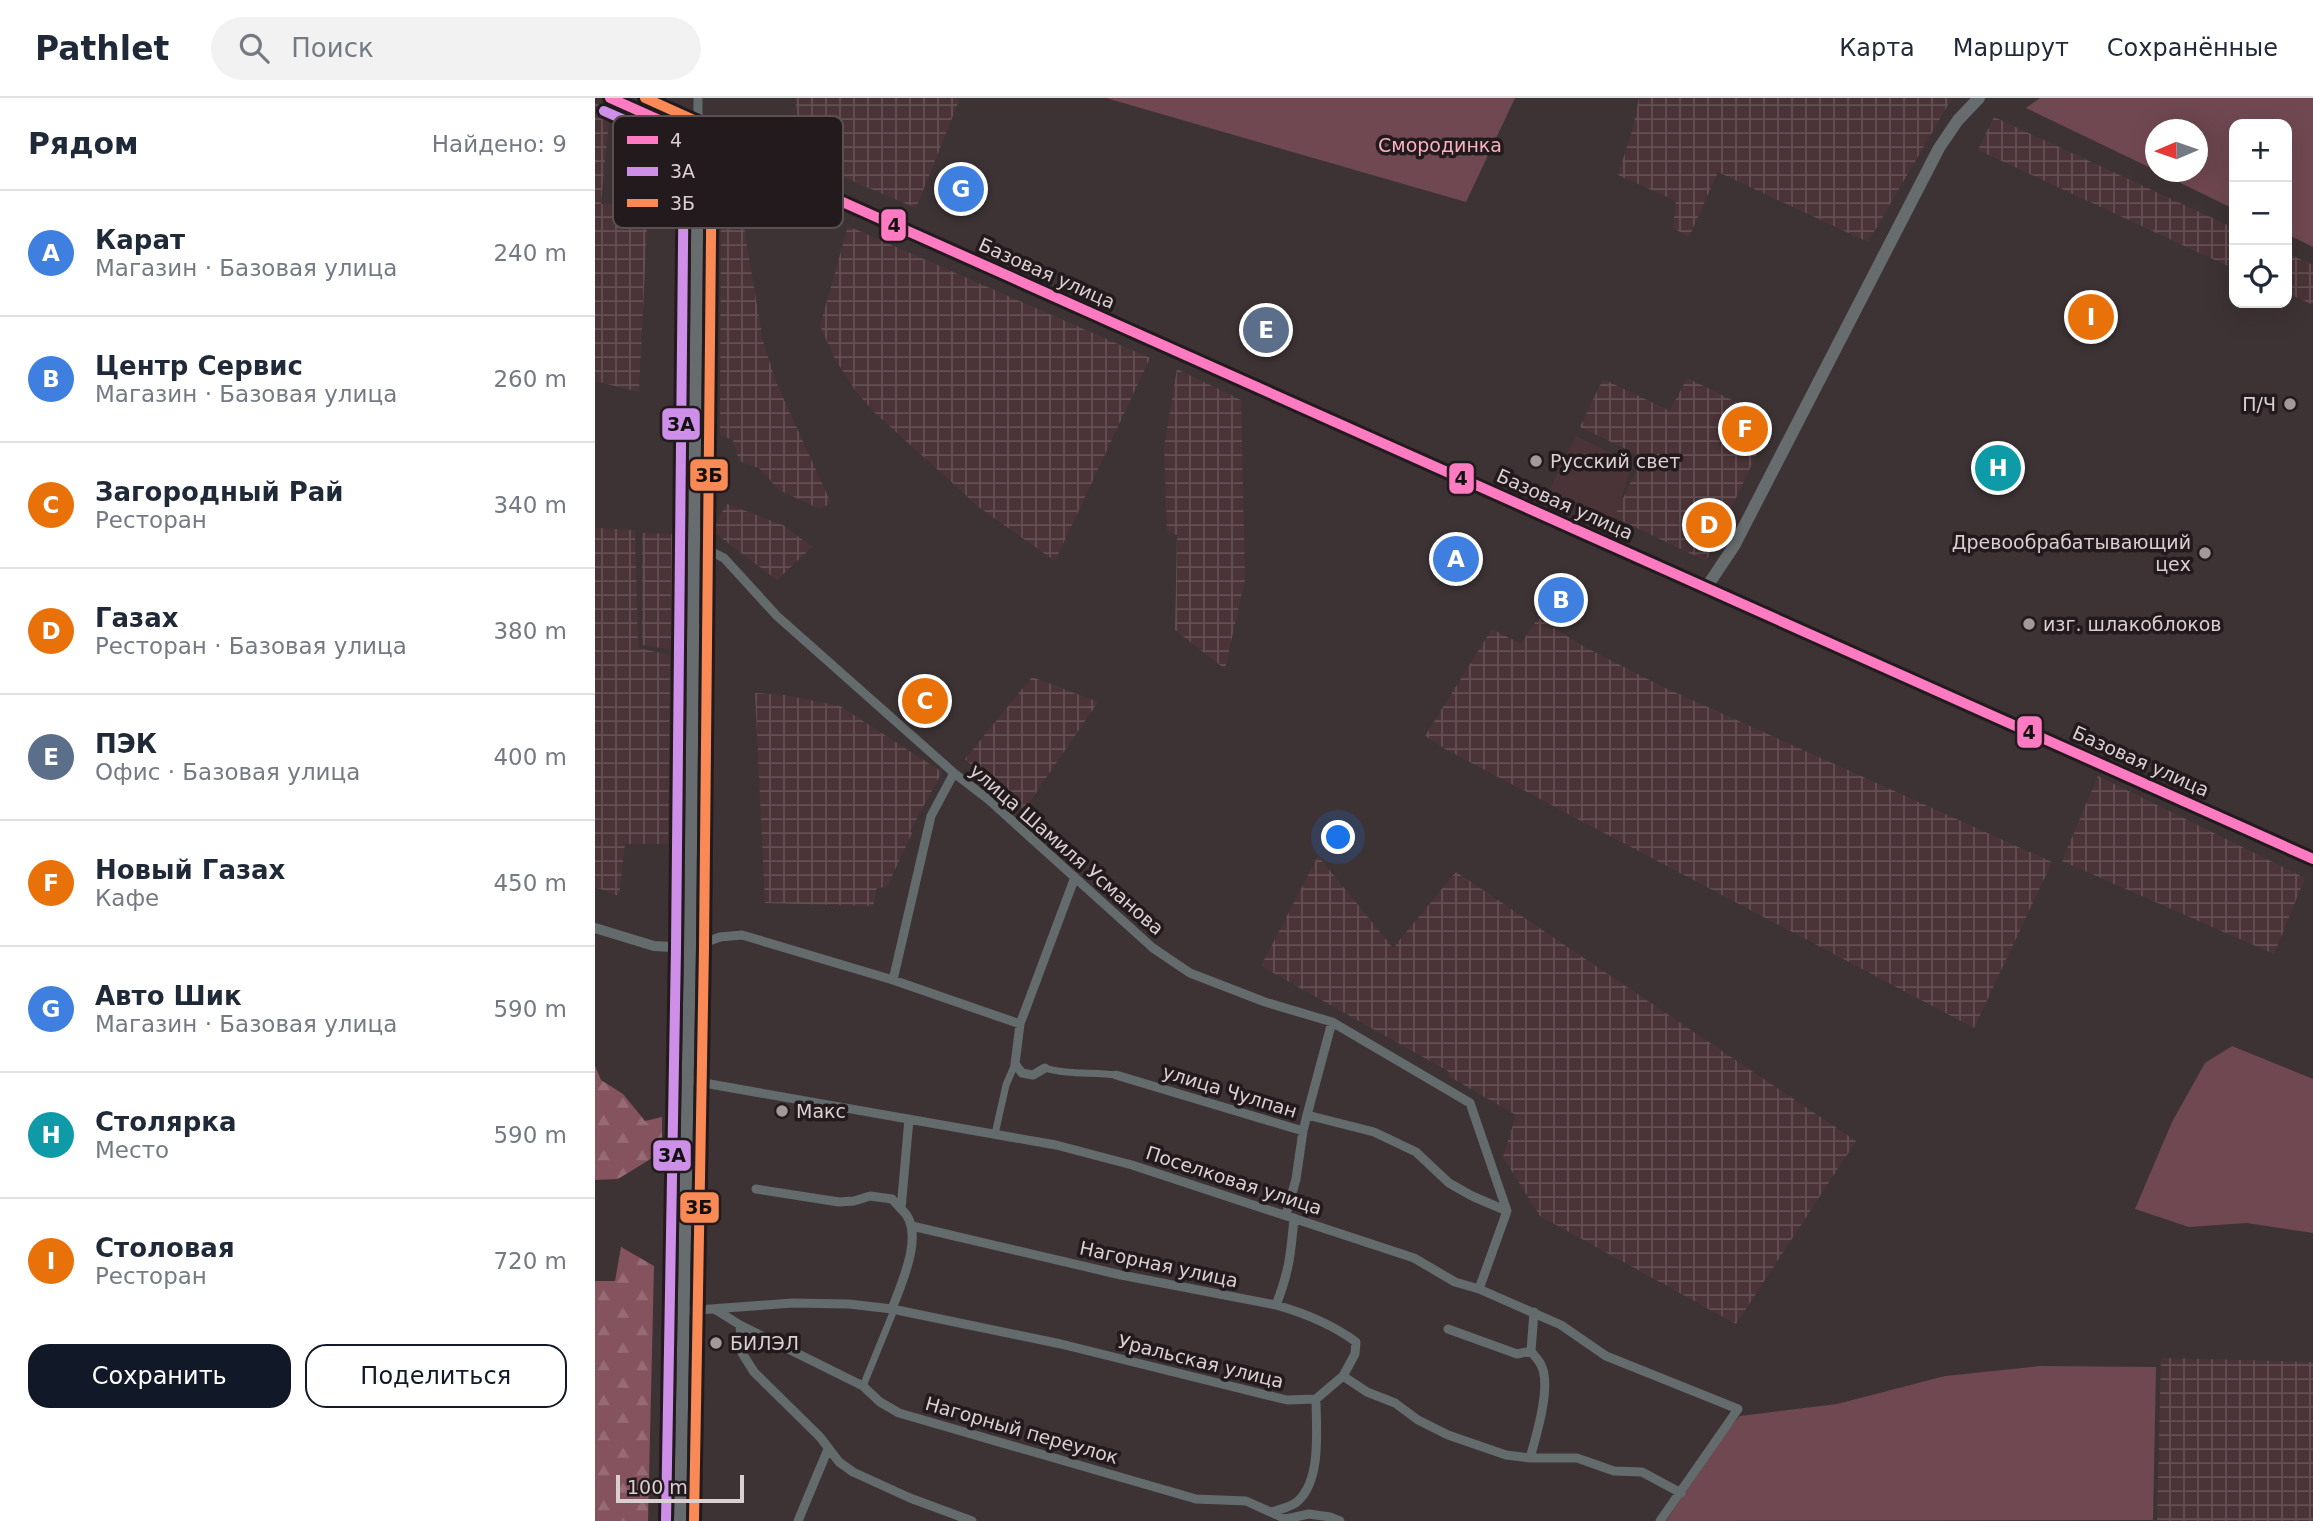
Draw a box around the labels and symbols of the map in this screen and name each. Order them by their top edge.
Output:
legend [613,116,843,228]
north arrow [2145,119,2208,182]
text: 4 [670,129,682,151]
park label: Смородинка [1378,134,1502,156]
text: 3А [670,160,695,182]
pin: G [938,163,984,215]
text: 3Б [670,192,695,214]
line badge: 4 [880,208,907,242]
text: 4 [887,214,901,236]
street label: Базовая улица [975,233,1119,313]
pin: I [2068,291,2114,343]
pin: E [1243,304,1289,356]
place label: П/Ч [2242,393,2276,415]
marker: П/Ч [2282,396,2298,412]
pin: F [1722,403,1768,455]
line badge: 3А [661,407,701,441]
text: 3А [667,413,695,435]
pin: H [1975,442,2021,494]
place label: Русский свет [1550,450,1680,472]
marker: Русский свет [1528,453,1544,469]
line badge: 3Б [689,458,729,492]
line badge: 4 [1448,462,1475,495]
text: 3Б [695,464,723,486]
street label: Базовая улица [1493,464,1637,544]
text: 4 [1454,467,1468,489]
pin: D [1686,499,1732,551]
place label: Древообрабатывающий цех [1952,531,2191,575]
pin: A [1433,533,1479,585]
marker: Древообрабатывающий цех [2197,545,2213,561]
pin: B [1538,574,1584,626]
place label: изг. шлакоблоков [2043,613,2222,635]
marker: изг. шлакоблоков [2021,616,2037,632]
pin: C [902,675,948,727]
line badge: 4 [2016,715,2043,749]
text: 4 [2022,721,2036,743]
street label: Базовая улица [2069,721,2213,801]
street label: улица Шамиля Усманова [966,759,1168,939]
your location [1321,820,1355,854]
street label: улица Чулпан [1160,1060,1300,1122]
place label: Макс [796,1100,846,1122]
marker: Макс [774,1103,790,1119]
line badge: 3А [652,1139,692,1172]
street label: Поселковая улица [1143,1141,1325,1219]
text: 3А [658,1144,686,1166]
line badge: 3Б [679,1191,720,1224]
text: 3Б [685,1196,713,1218]
street label: Нагорная улица [1078,1236,1240,1292]
street label: Уральская улица [1116,1330,1286,1392]
place label: БИЛЭЛ [730,1332,799,1354]
marker: БИЛЭЛ [708,1335,724,1351]
street label: Нагорный переулок [923,1392,1121,1468]
scale bar [616,1472,744,1504]

